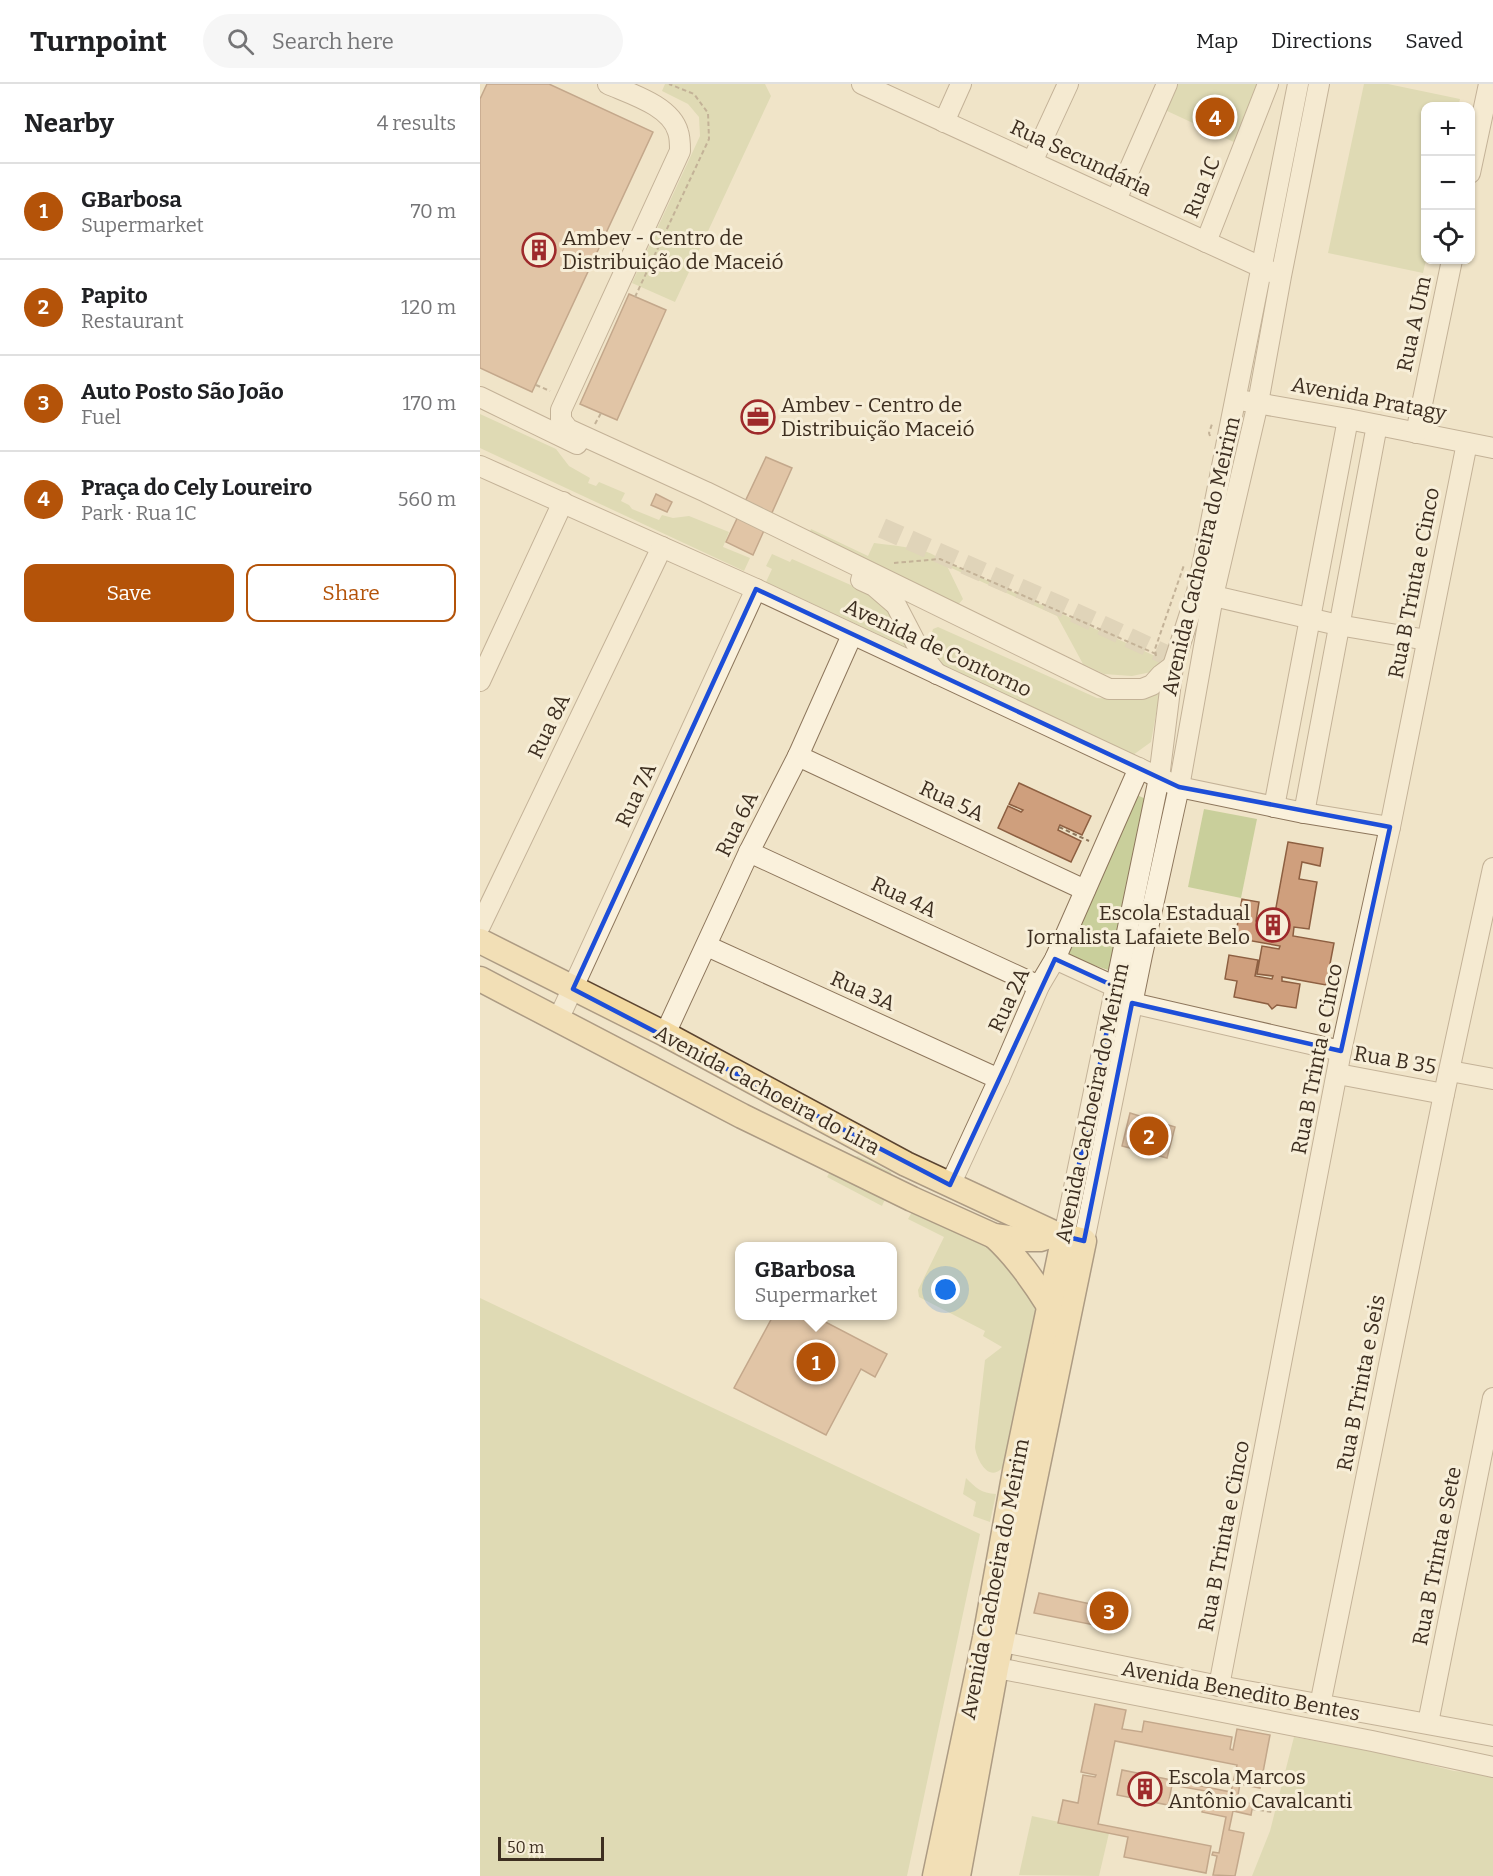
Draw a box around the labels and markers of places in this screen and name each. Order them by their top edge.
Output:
pin: 4 [1196,94,1234,140]
place label: Ambev - Centro de Distribuição de Maceió [562,225,784,275]
building icon: Ambev - Centro de Distribuição de Maceió [521,232,557,268]
place label: Ambev - Centro de Distribuição Maceió [781,392,975,442]
office icon: Ambev - Centro de Distribuição Maceió [740,399,776,435]
place label: Escola Estadual Jornalista Lafaiete Belo [1026,900,1250,950]
building icon: Escola Estadual Jornalista Lafaiete Belo [1255,907,1291,943]
pin: 2 [1130,1114,1168,1158]
pin: 1 [796,1340,836,1384]
pin: 3 [1090,1588,1128,1634]
place label: Escola Marcos Antônio Cavalcanti [1168,1764,1352,1814]
building icon: Escola Marcos Antônio Cavalcanti [1127,1771,1163,1807]

